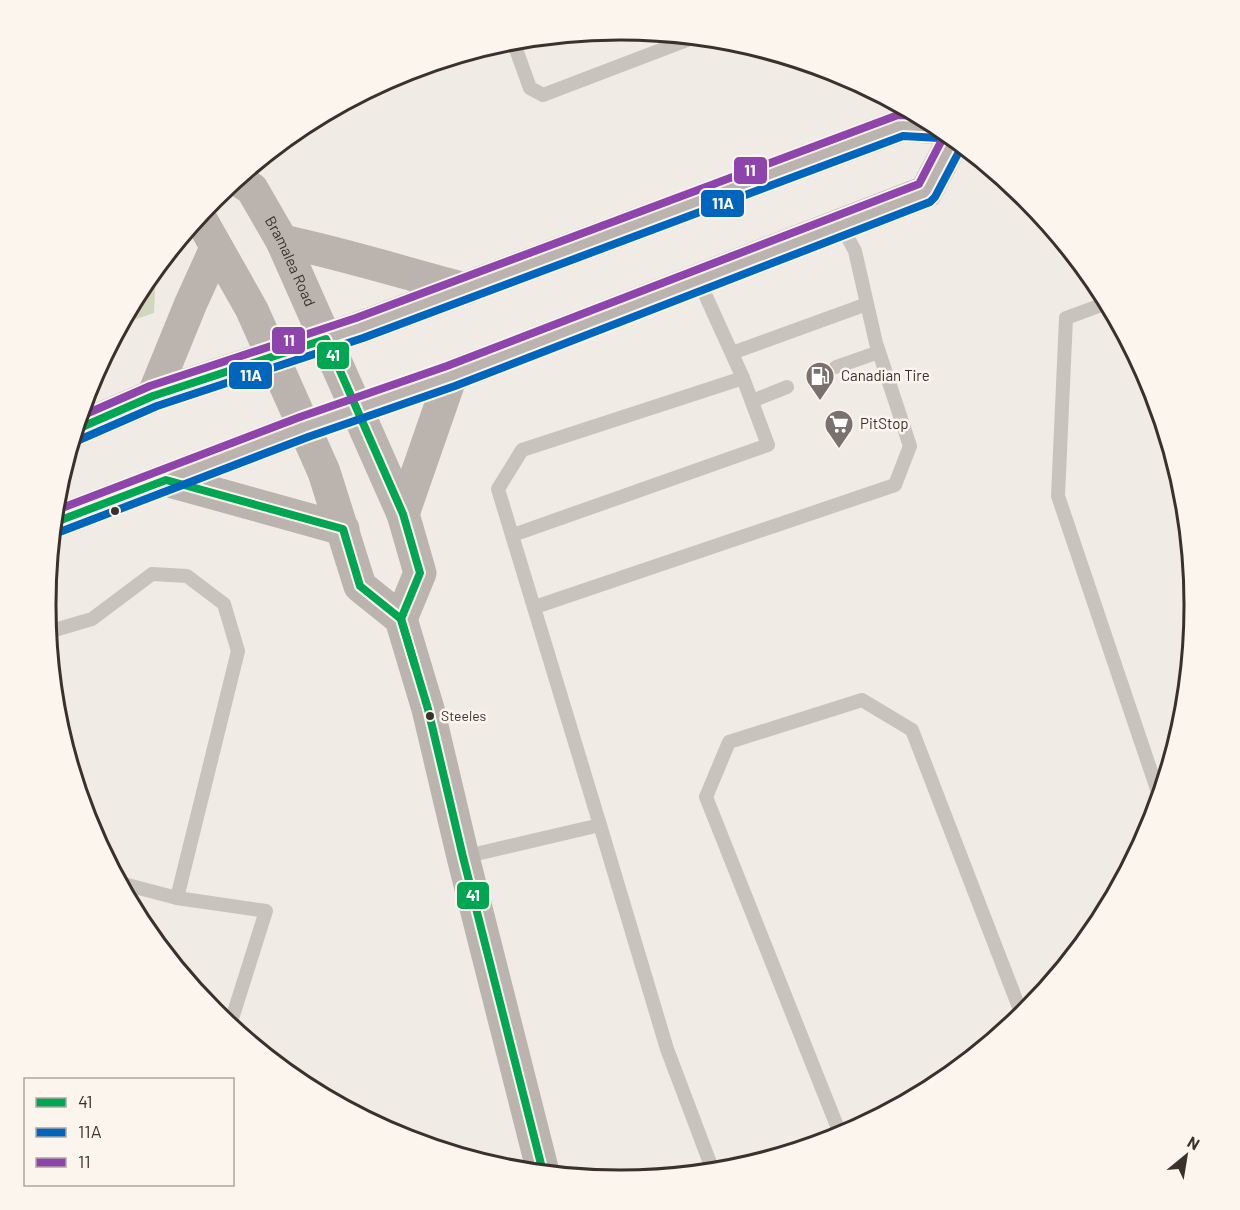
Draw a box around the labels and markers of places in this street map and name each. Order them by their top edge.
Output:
fuel station icon: Canadian Tire [804,360,836,402]
place label: Canadian Tire [841,366,930,384]
supermarket icon: PitStop [823,408,855,450]
place label: PitStop [860,414,909,432]
unlabelled marker [109,505,121,517]
place label: Steeles [441,707,487,724]
marker: Steeles [424,710,436,722]

